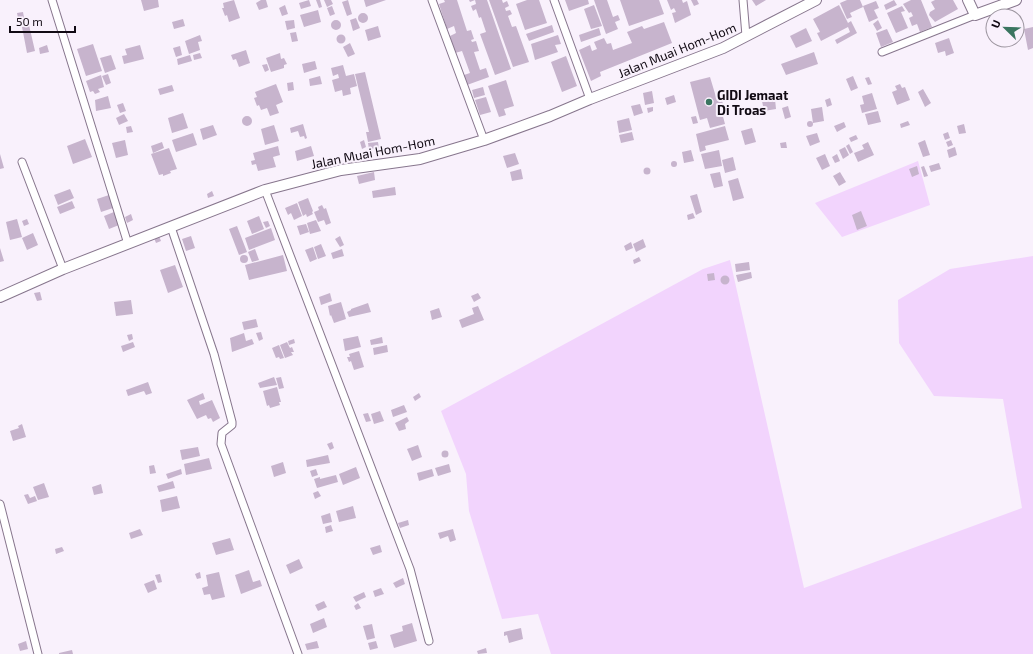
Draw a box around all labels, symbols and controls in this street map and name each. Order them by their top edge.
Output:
scale bar [10,8,75,34]
north arrow [985,8,1025,48]
text: 50 m [16,14,43,28]
text: U [988,18,1003,30]
street label: Jalan Muai Hom-Hom [616,19,738,81]
place label: GIDI Jemaat Di Troas [717,87,789,118]
marker: GIDI Jemaat Di Troas [704,97,714,107]
street label: Jalan Muai Hom-Hom [310,132,436,172]

